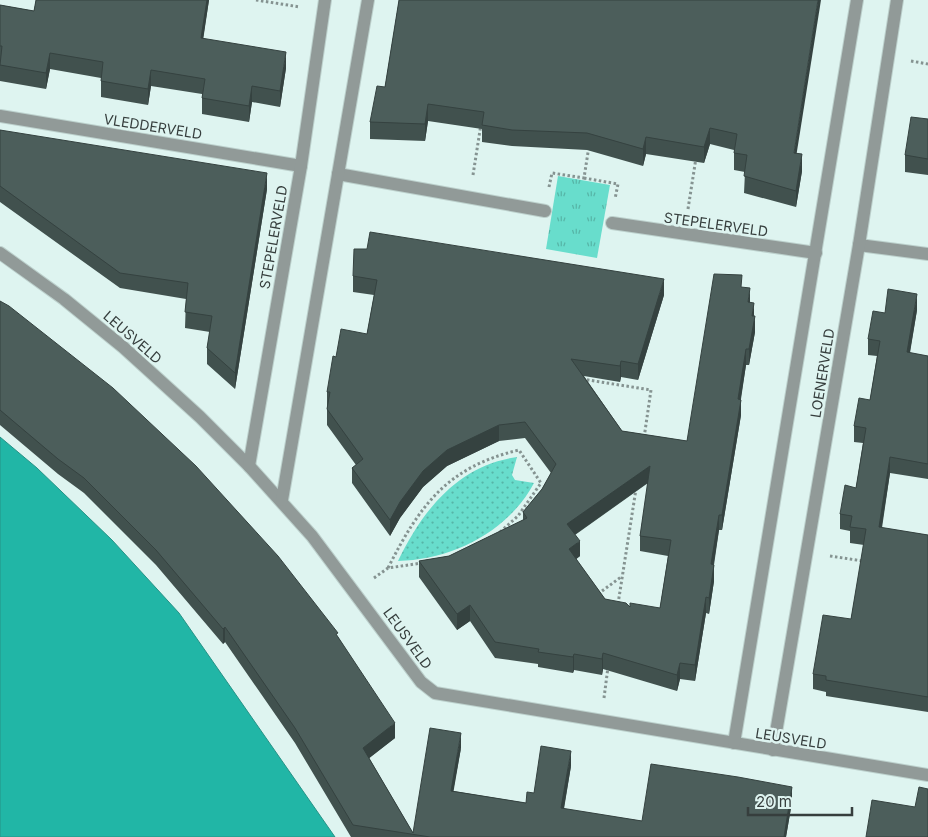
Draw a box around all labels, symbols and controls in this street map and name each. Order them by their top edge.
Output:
street label: VLEDDERVELD [103,110,203,142]
street label: STEPELERVELD [256,184,290,290]
street label: STEPELERVELD [663,208,769,240]
street label: LEUSVELD [100,307,166,367]
street label: LOENERVELD [807,327,837,419]
street label: LEUSVELD [380,604,436,672]
street label: LEUSVELD [754,724,828,752]
scale bar [748,784,852,816]
text: 20 m [756,792,792,811]

